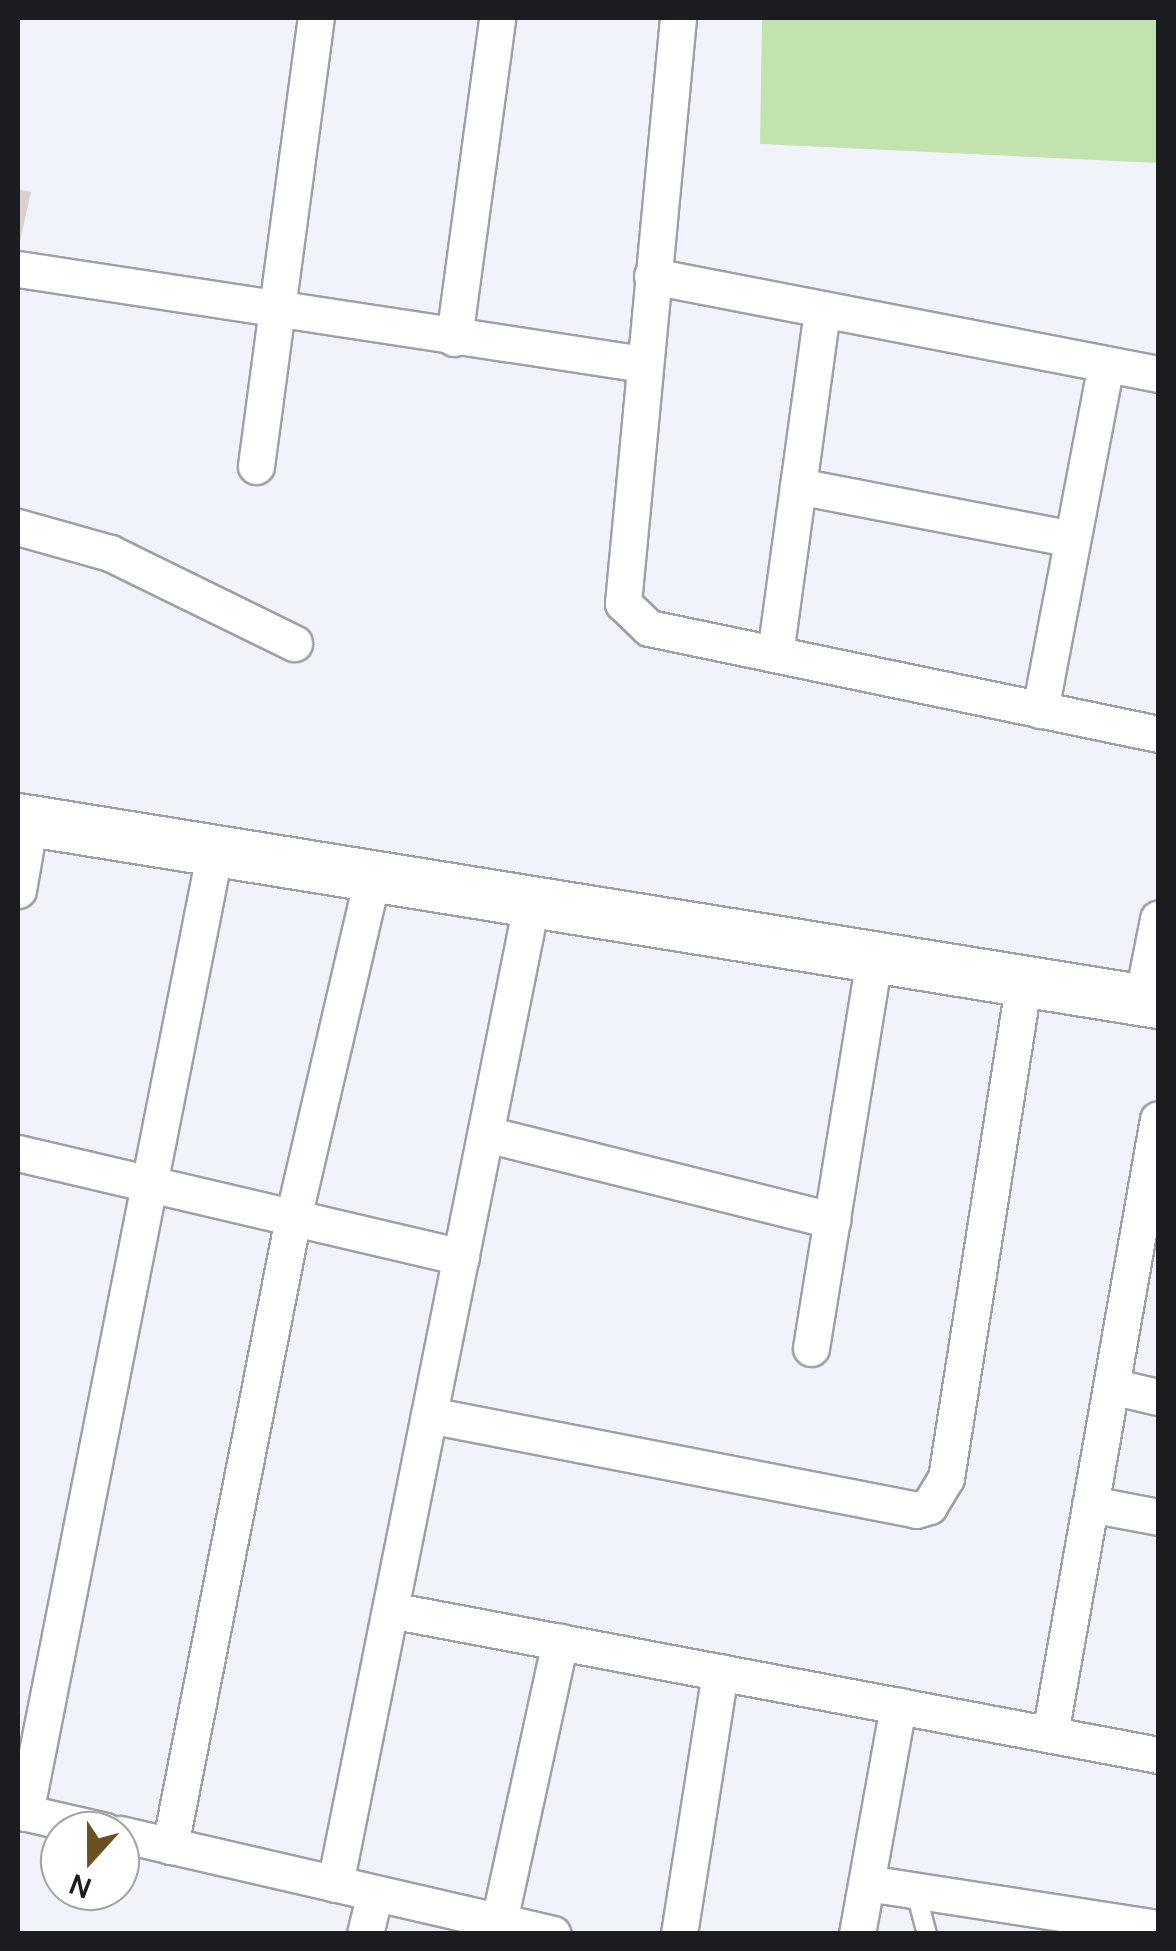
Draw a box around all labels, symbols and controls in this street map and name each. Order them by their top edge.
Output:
north arrow [40,1811,140,1911]
text: N [64,1866,96,1908]

